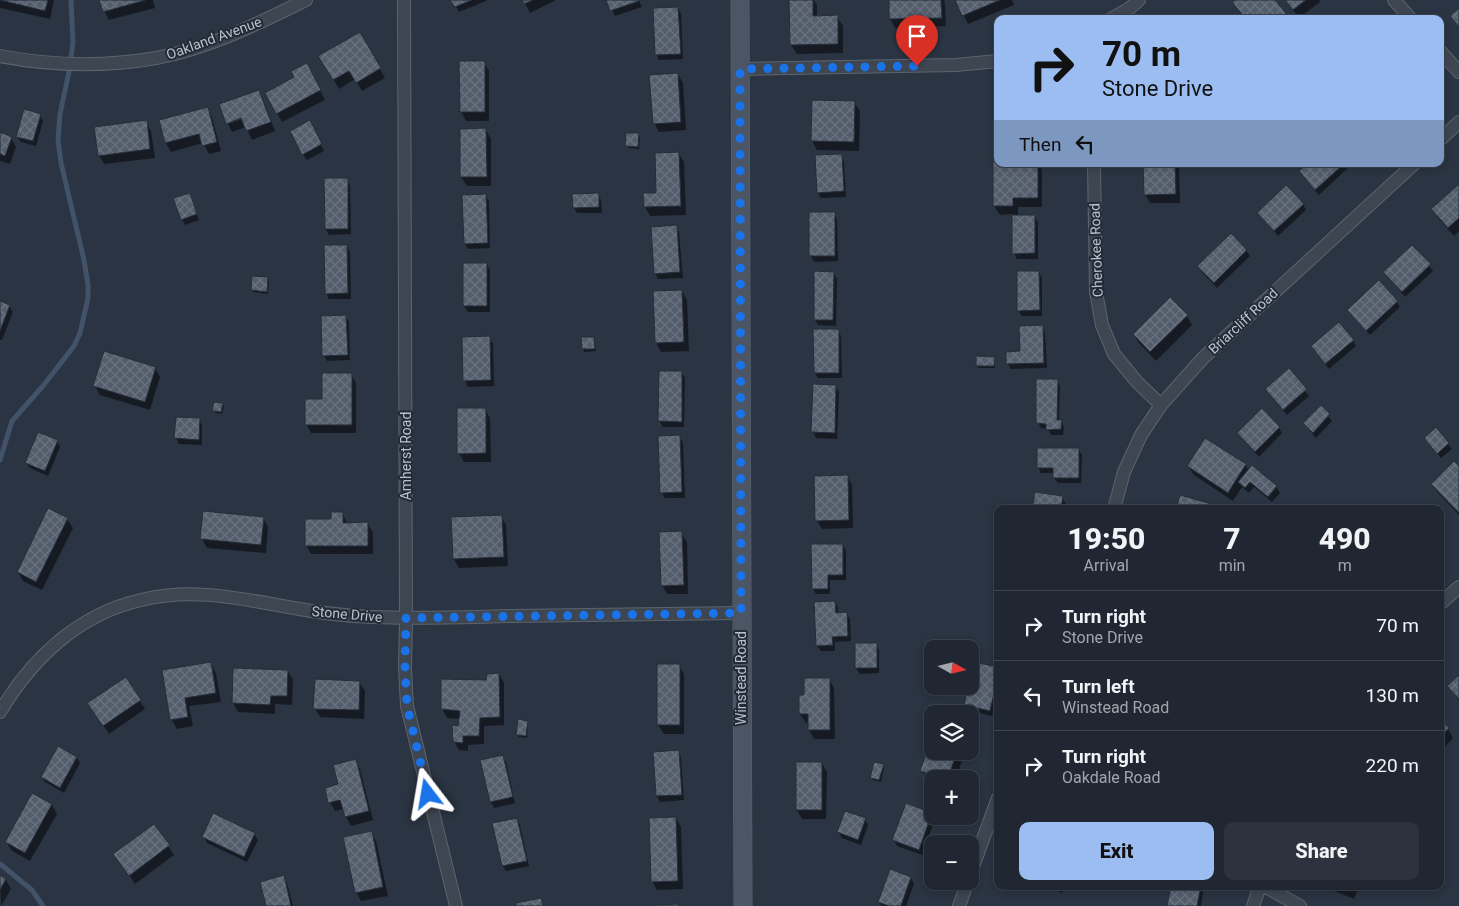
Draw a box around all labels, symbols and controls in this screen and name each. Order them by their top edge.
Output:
street label: Oakland Avenue [164,13,264,63]
pin [896,15,938,66]
icon: arrive [903,22,931,50]
text: 70 m [1102,34,1181,75]
icon: right [1019,35,1084,100]
text: Stone Drive [1102,76,1213,101]
icon: left [1071,130,1099,158]
text: Then [1019,133,1061,156]
street label: Cherokee Road [1086,203,1106,297]
street label: Briarcliff Road [1205,285,1281,357]
street label: Amherst Road [398,412,414,500]
text: 19:50 [1067,521,1145,556]
text: 7 [1223,521,1241,556]
text: 490 [1319,521,1371,556]
text: Arrival [1084,556,1129,575]
text: min [1219,556,1245,575]
text: m [1338,556,1352,575]
street label: Stone Drive [311,603,383,625]
text: Turn right [1062,605,1146,628]
icon: right [1019,612,1047,640]
text: 70 m [1376,614,1419,637]
text: Stone Drive [1062,628,1143,647]
street label: Winstead Road [733,631,749,725]
north arrow [924,640,979,695]
map controls [924,640,979,890]
text: Turn left [1062,675,1135,698]
icon: left [1019,682,1047,710]
text: 130 m [1366,684,1419,707]
text: Winstead Road [1062,698,1169,717]
button: layers [924,705,979,760]
text: Turn right [1062,745,1146,768]
icon: right [1019,752,1047,780]
text: 220 m [1366,754,1419,777]
position arrow [401,767,453,819]
text: Oakdale Road [1062,768,1160,787]
button: + [924,770,979,825]
button: Exit [1019,822,1214,880]
button: Share [1224,822,1419,880]
button: − [924,835,979,890]

